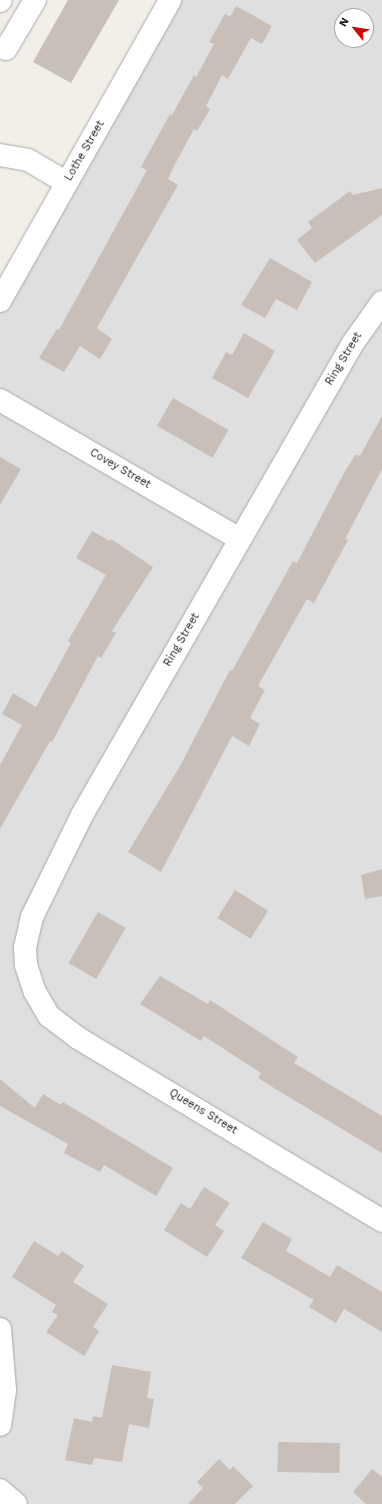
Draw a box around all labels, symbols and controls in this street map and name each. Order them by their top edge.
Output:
north arrow [334,8,374,48]
text: N [336,15,352,29]
street label: Lothe Street [62,118,108,184]
street label: Ring Street [323,330,365,388]
street label: Covey Street [87,446,153,492]
street label: Ring Street [161,611,203,669]
street label: Queens Street [167,1086,239,1138]

